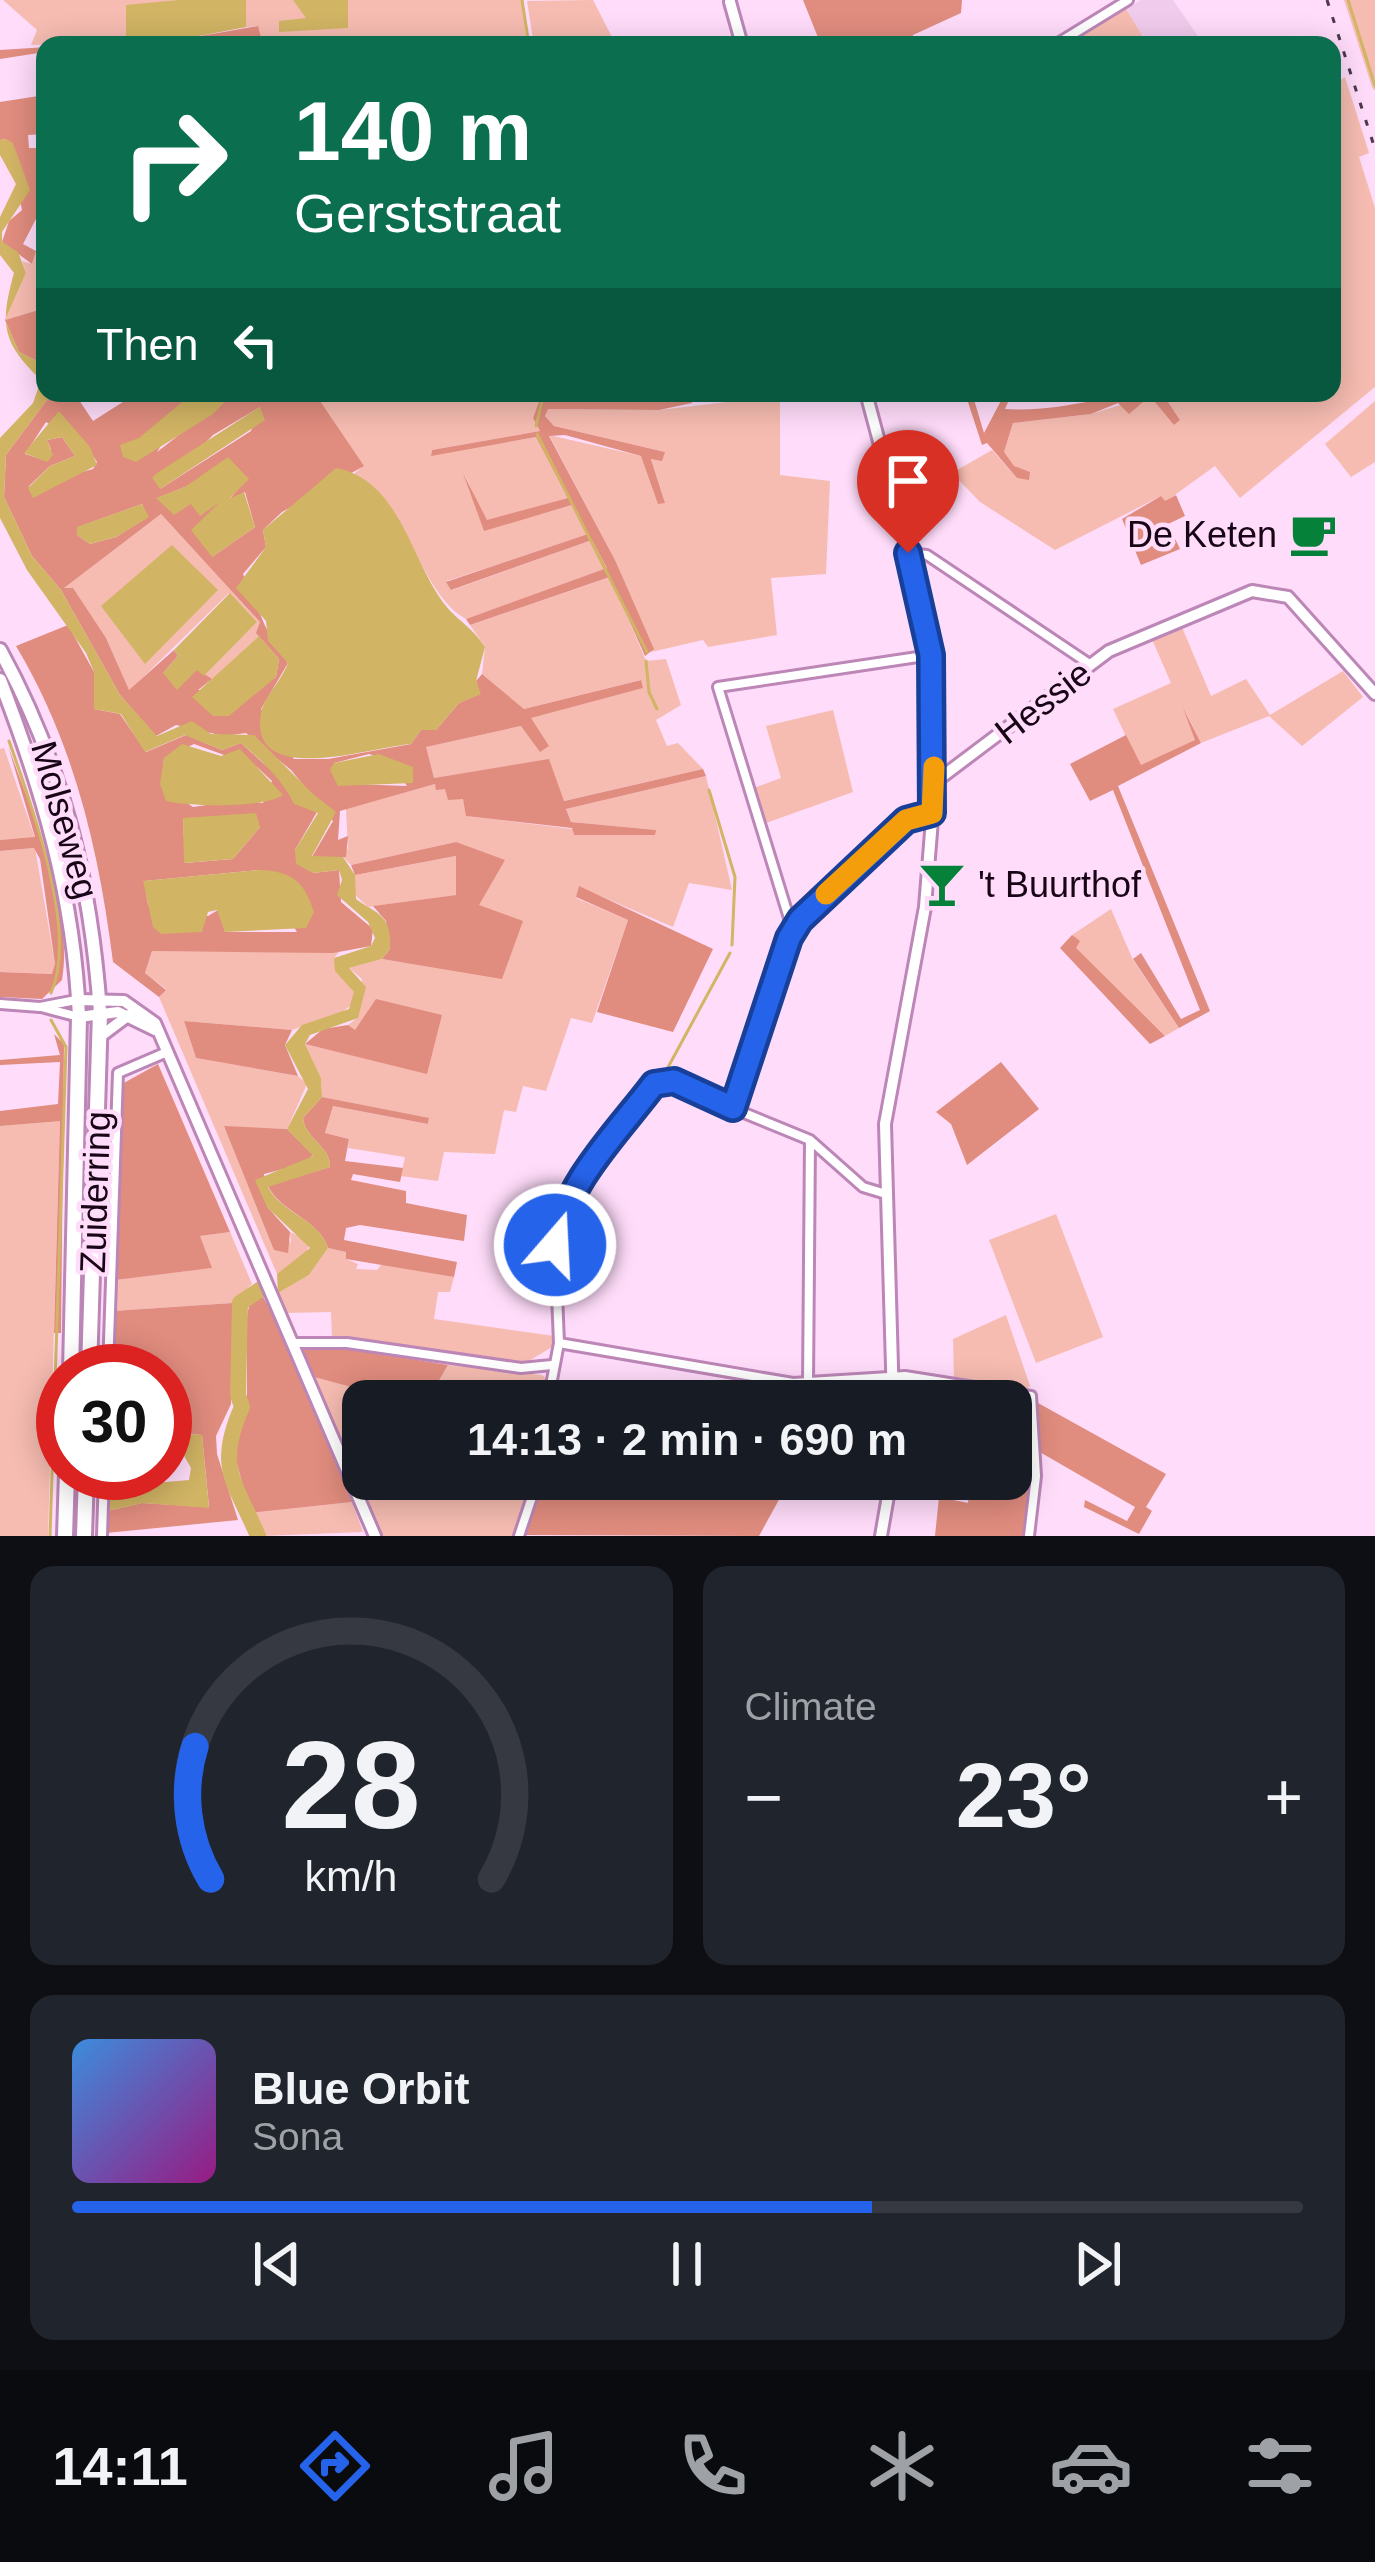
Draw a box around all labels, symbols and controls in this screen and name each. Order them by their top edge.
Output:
icon: right [96,84,252,240]
text: 140 m [294,84,532,178]
text: Gerststraat [294,183,561,243]
icon: left [223,312,289,378]
text: Then [96,319,199,370]
pin [857,430,959,553]
icon: arrive [875,448,941,514]
cafe icon: De Keten [1288,509,1338,559]
place label: De Keten [1127,514,1277,555]
street label: Hessie [987,652,1099,752]
street label: Molseweg [23,736,107,904]
bar icon: 't Buurthof [917,859,967,909]
place label: 't Buurthof [978,864,1142,905]
street label: Zuiderring [72,1110,118,1274]
position arrow [492,1182,618,1308]
speed limit sign: 30 [36,1344,192,1500]
text: 14:13 · 2 min · 690 m [467,1414,907,1465]
text: Climate [745,1685,877,1728]
text: 28 [282,1715,421,1854]
text: 23° [956,1746,1092,1846]
text: − [745,1760,783,1834]
text: + [1264,1760,1303,1834]
text: km/h [305,1851,398,1899]
text: Blue Orbit [252,2063,470,2114]
text: Sona [252,2115,343,2158]
icon: previous [244,2231,310,2297]
icon: pause [654,2231,720,2297]
icon: next [1065,2231,1131,2297]
icon: directions [293,2424,377,2508]
icon: music [482,2424,566,2508]
icon: phone [671,2424,755,2508]
icon: climate [860,2424,944,2508]
icon: car [1049,2424,1133,2508]
icon: filters [1238,2424,1322,2508]
text: 14:11 [53,2436,188,2496]

